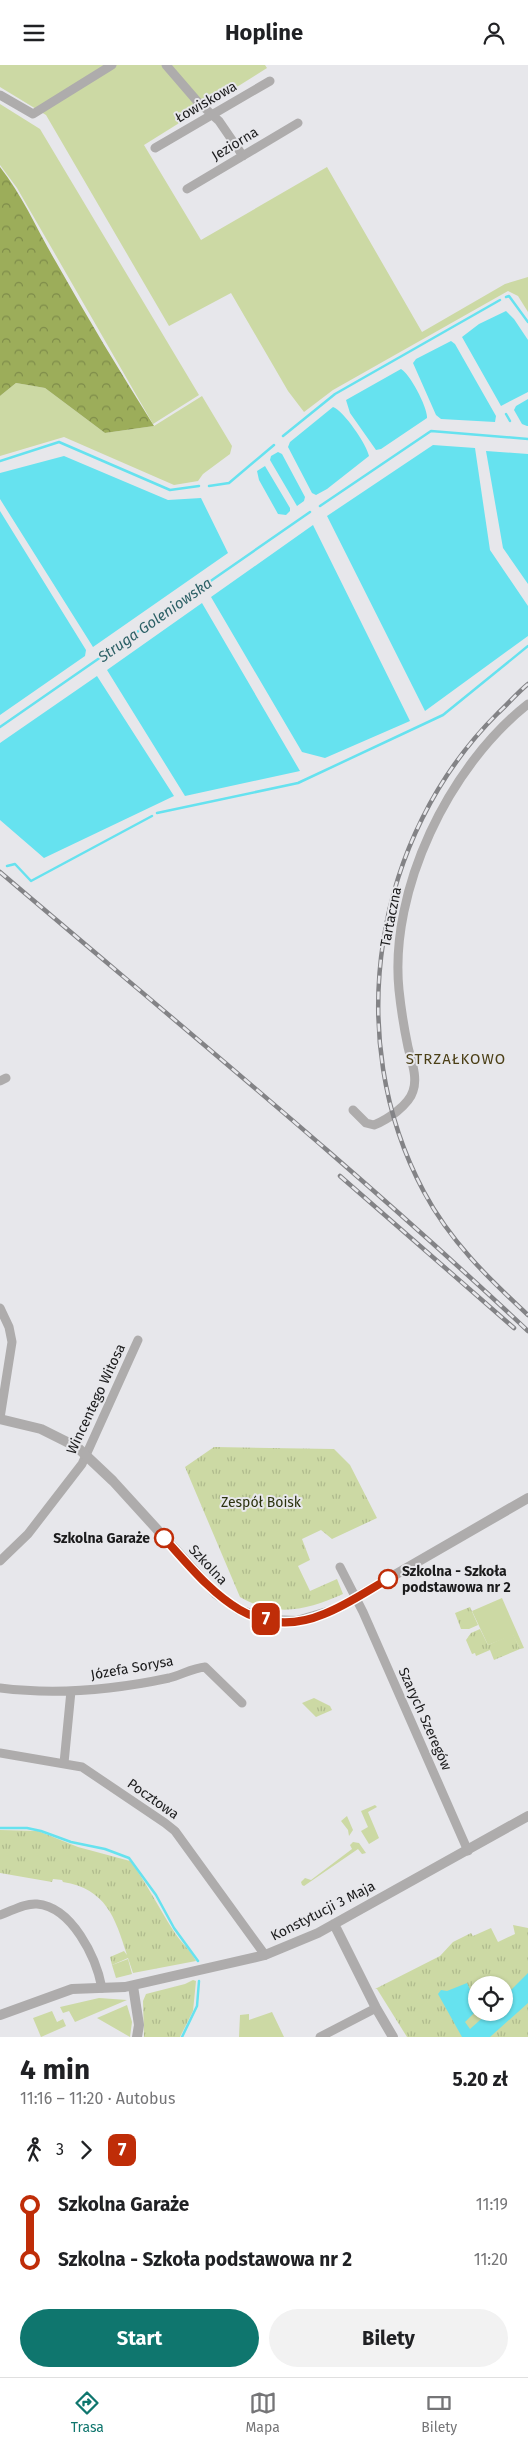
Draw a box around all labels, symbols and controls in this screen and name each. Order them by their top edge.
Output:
icon: menu [20,19,48,47]
text: Hopline [225,19,303,46]
icon: person [480,19,508,47]
street label: Łowiskowa [172,78,240,126]
street label: Jeziorna [209,124,261,164]
water label: Struga Goleniowska [94,574,215,667]
street label: Tartaczna [377,886,405,948]
district label: STRZAŁKOWO [406,1050,506,1068]
street label: Wincentego Witosa [63,1341,129,1457]
park label: Zespół Boisk [221,1494,302,1511]
marker: Szkolna Garaże [154,1528,174,1548]
place label: Szkolna Garaże [53,1530,150,1547]
street label: Szkolna [185,1541,231,1589]
place label: Szkolna - Szkoła podstawowa nr 2 [402,1563,511,1596]
marker: Szkolna - Szkoła podstawowa nr 2 [378,1569,398,1589]
line badge: 7 [250,1603,282,1635]
text: 7 [262,1608,270,1630]
street label: Józefa Sorysa [89,1652,175,1684]
street label: Szarych Szeregów [395,1665,455,1773]
street label: Pocztowa [124,1775,182,1823]
street label: Konstytucji 3 Maja [268,1877,378,1945]
map controls [468,1976,513,2021]
button: locate [468,1976,513,2021]
text: 4 min [20,2053,90,2086]
text: 5.20 zł [453,2068,508,2091]
text: 11:16 – 11:20 · Autobus [20,2089,175,2108]
icon: walk [20,2136,48,2164]
icon: forward [72,2136,100,2164]
text: 7 [118,2139,126,2161]
text: 3 [56,2140,64,2159]
text: Szkolna Garaże [58,2193,189,2216]
text: 11:19 [476,2195,508,2214]
text: Szkolna - Szkoła podstawowa nr 2 [58,2248,352,2271]
text: 11:20 [474,2250,508,2269]
button: Start [20,2309,259,2367]
button: Bilety [269,2309,508,2367]
tab: Trasa [71,2389,104,2436]
tab: Mapa [245,2389,280,2436]
tab: Bilety [421,2389,457,2436]

